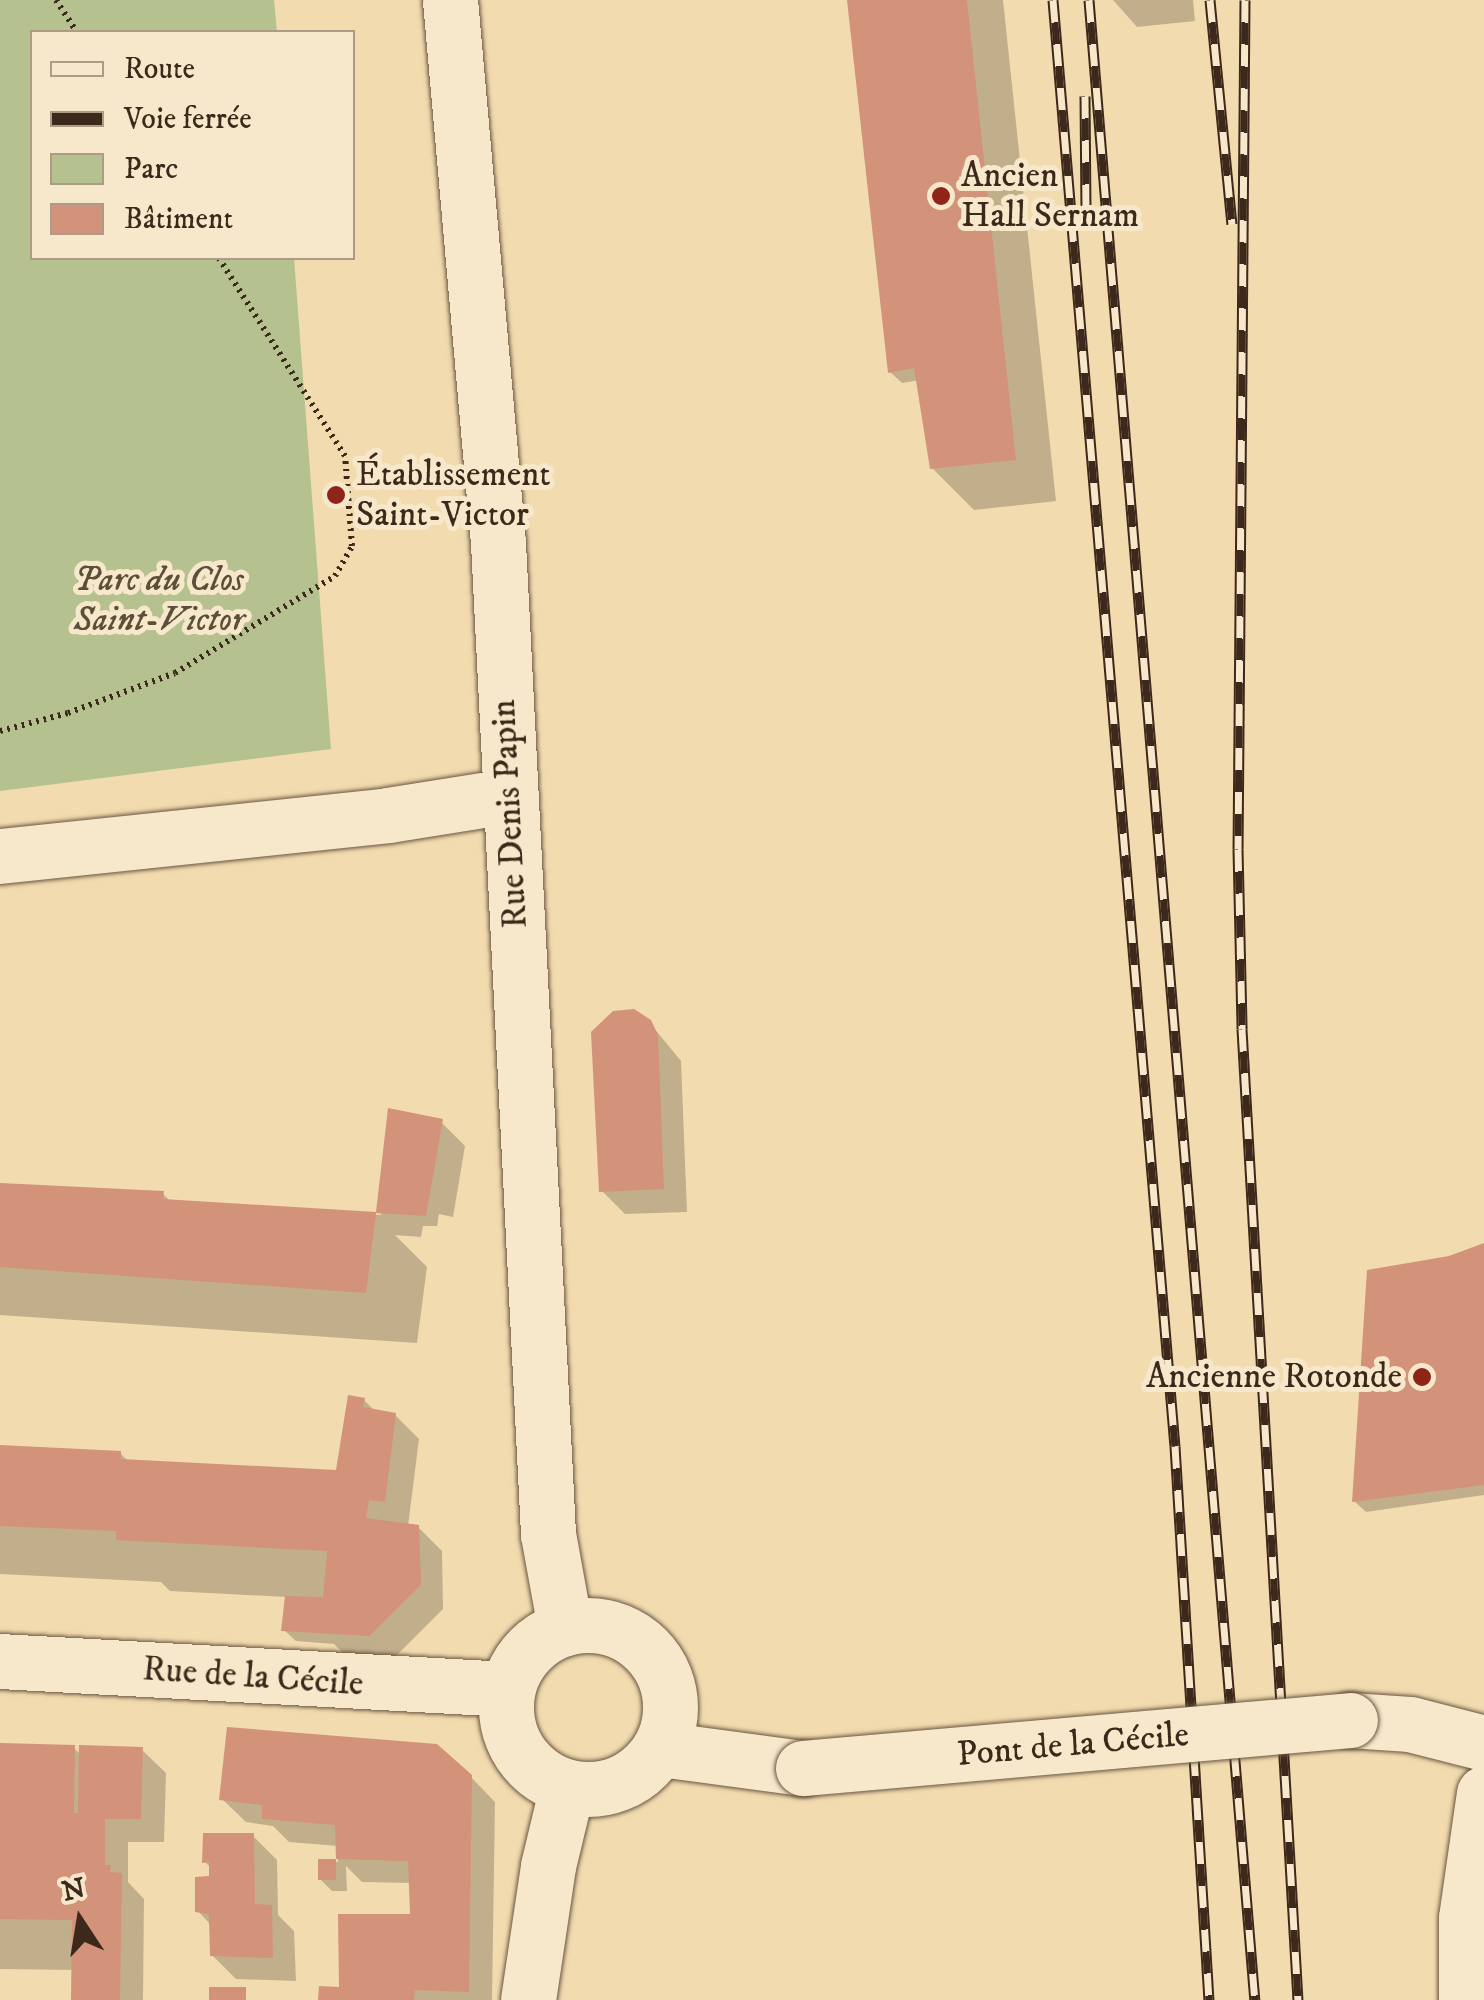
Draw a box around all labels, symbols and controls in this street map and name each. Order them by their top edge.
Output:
legend [30,30,355,260]
text: Route [124,51,195,88]
text: Voie ferrée [124,101,252,138]
text: Parc [124,151,178,188]
place label: Ancien Hall Sernam [961,155,1139,237]
marker: Ancien Hall Sernam [930,185,952,207]
text: Bâtiment [124,201,233,238]
place label: Établissement Saint-Victor [356,454,550,536]
marker: Établissement Saint-Victor [325,484,347,506]
park label: Parc du Clos Saint-Victor [74,559,244,641]
street label: Rue Denis Papin [483,698,537,930]
place label: Ancienne Rotonde [1146,1356,1402,1398]
marker: Ancienne Rotonde [1411,1366,1433,1388]
street label: Rue de la Cécile [141,1648,365,1706]
street label: Pont de la Cécile [955,1714,1191,1776]
north arrow [30,1870,130,1970]
text: N [59,1871,89,1910]

